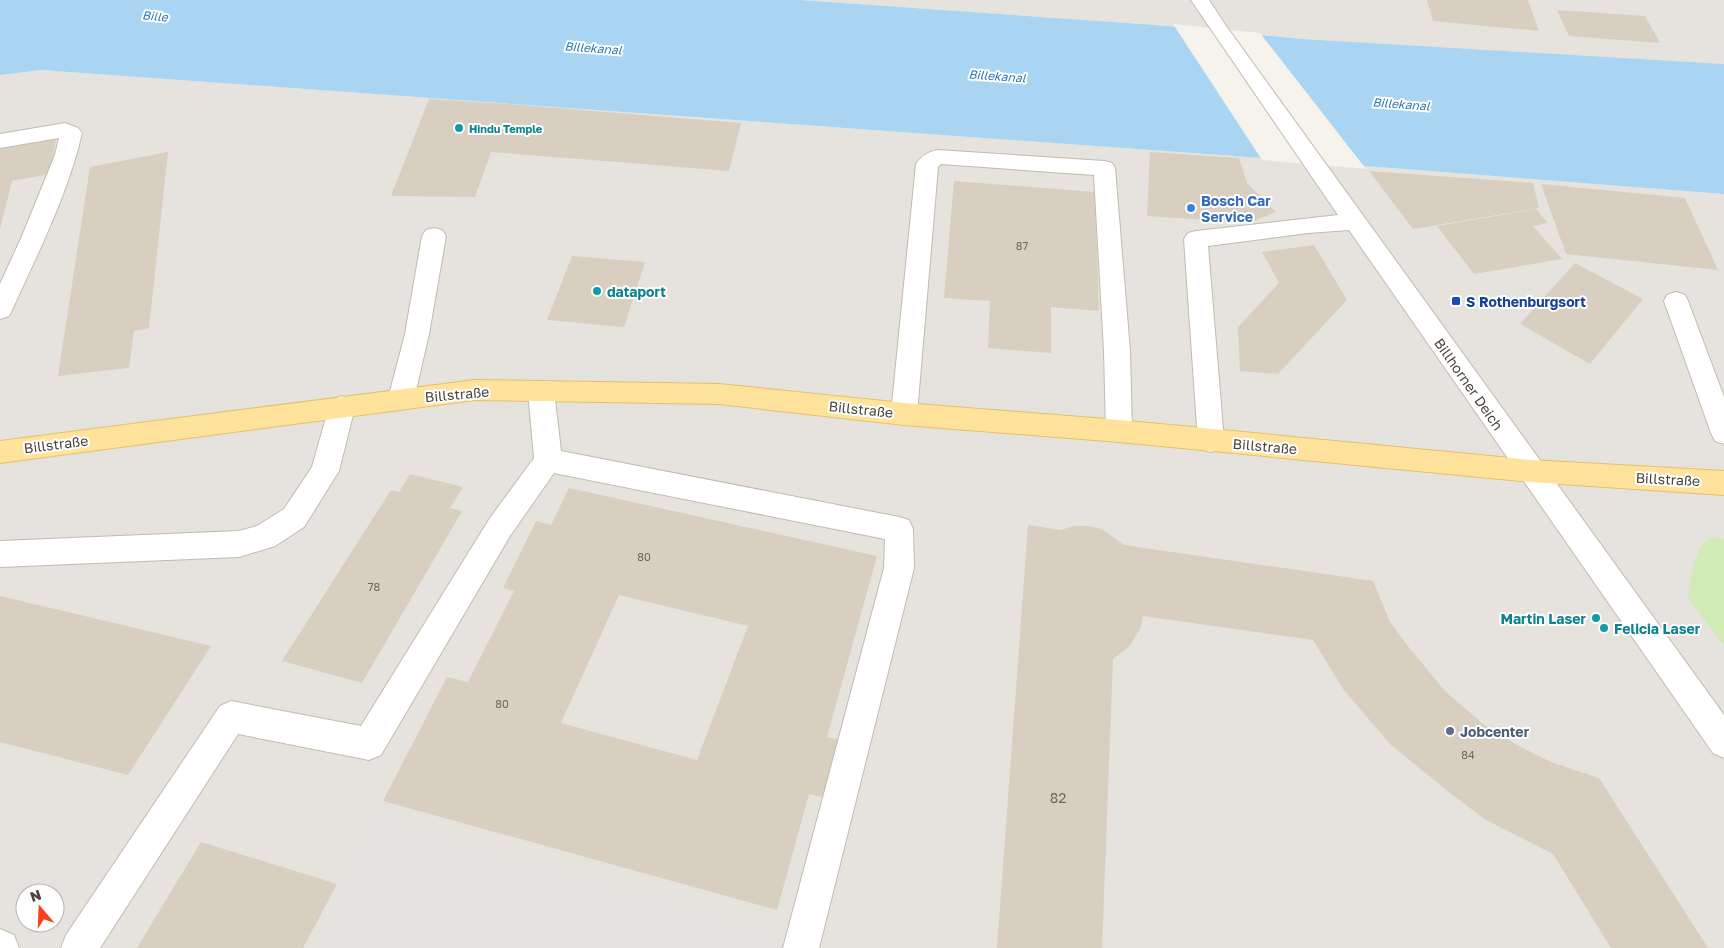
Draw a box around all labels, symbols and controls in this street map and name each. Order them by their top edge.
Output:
water label: Bille [142,7,170,25]
water label: Billekanal [564,39,623,58]
water label: Billekanal [968,67,1027,86]
water label: Billekanal [1372,95,1431,114]
marker: Hindu Temple [453,122,465,134]
place label: Hindu Temple [469,122,543,135]
place label: Bosch Car Service [1201,192,1271,225]
marker: Bosch Car Service [1185,202,1197,214]
house number: 87 [1016,239,1028,252]
place label: dataport [607,283,666,300]
marker: dataport [591,285,603,297]
place label: S Rothenburgsort [1466,293,1586,310]
marker: S Rothenburgsort [1450,295,1462,307]
street label: Billhorner Deich [1431,335,1507,433]
street label: Billstraße [424,383,490,405]
street label: Billstraße [828,397,894,421]
street label: Billstraße [23,432,89,456]
street label: Billstraße [1232,435,1298,457]
street label: Billstraße [1635,469,1701,489]
house number: 80 [637,550,651,563]
house number: 78 [368,580,381,593]
place label: Martin Laser [1500,610,1587,627]
marker: Martin Laser [1590,612,1602,624]
place label: Felicia Laser [1614,620,1701,637]
marker: Felicia Laser [1598,622,1610,634]
house number: 80 [495,697,509,710]
place label: Jobcenter [1460,723,1530,740]
marker: Jobcenter [1444,725,1456,737]
house number: 84 [1461,748,1475,761]
house number: 82 [1050,789,1066,806]
north arrow [15,883,65,933]
text: N [28,885,43,905]

